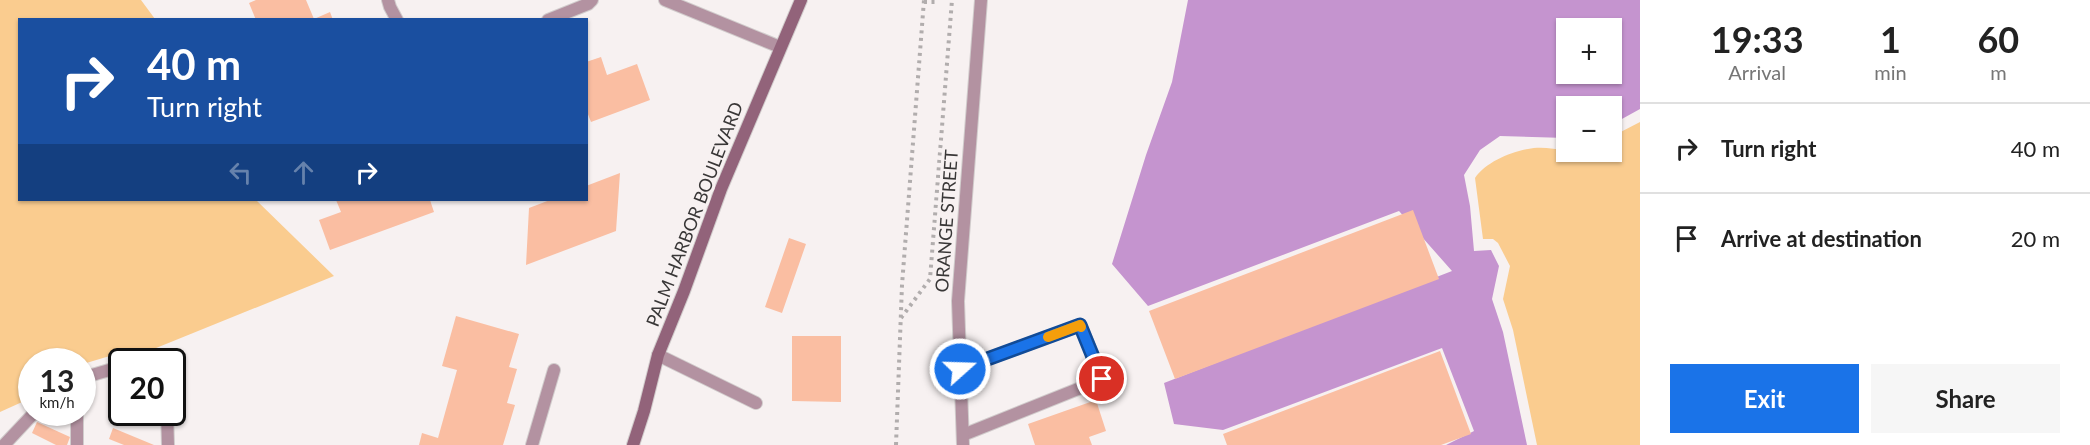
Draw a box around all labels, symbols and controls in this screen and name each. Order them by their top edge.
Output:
text: 19:33 [1711,17,1804,61]
text: 1 [1880,17,1901,61]
text: 60 [1977,17,2019,61]
map controls [1556,18,1622,162]
button: + [1556,18,1622,84]
text: 40 m [147,39,241,89]
icon: right [48,42,126,120]
text: Arrival [1728,60,1786,84]
text: min [1874,60,1907,84]
text: m [1990,60,2007,84]
text: Turn right [147,90,262,123]
button: − [1556,96,1622,162]
street label: PALM HARBOR BOULEVARD [641,98,747,330]
icon: right [1670,132,1703,165]
text: Turn right [1721,135,1816,162]
text: 40 m [2011,135,2060,162]
street label: ORANGE STREET [930,149,962,293]
icon: left [224,156,257,189]
icon: ahead [287,156,320,189]
icon: right [350,156,383,189]
icon: arrive [1670,222,1703,255]
text: Arrive at destination [1721,225,1922,252]
text: 20 m [2011,225,2060,252]
position arrow [928,337,992,401]
speed limit sign: 20 [108,348,186,426]
pin [1076,353,1127,404]
text: 13 [40,362,74,398]
icon: arrive [1085,362,1118,395]
button: Exit [1670,364,1859,433]
button: Share [1871,364,2060,433]
text: km/h [39,393,75,411]

